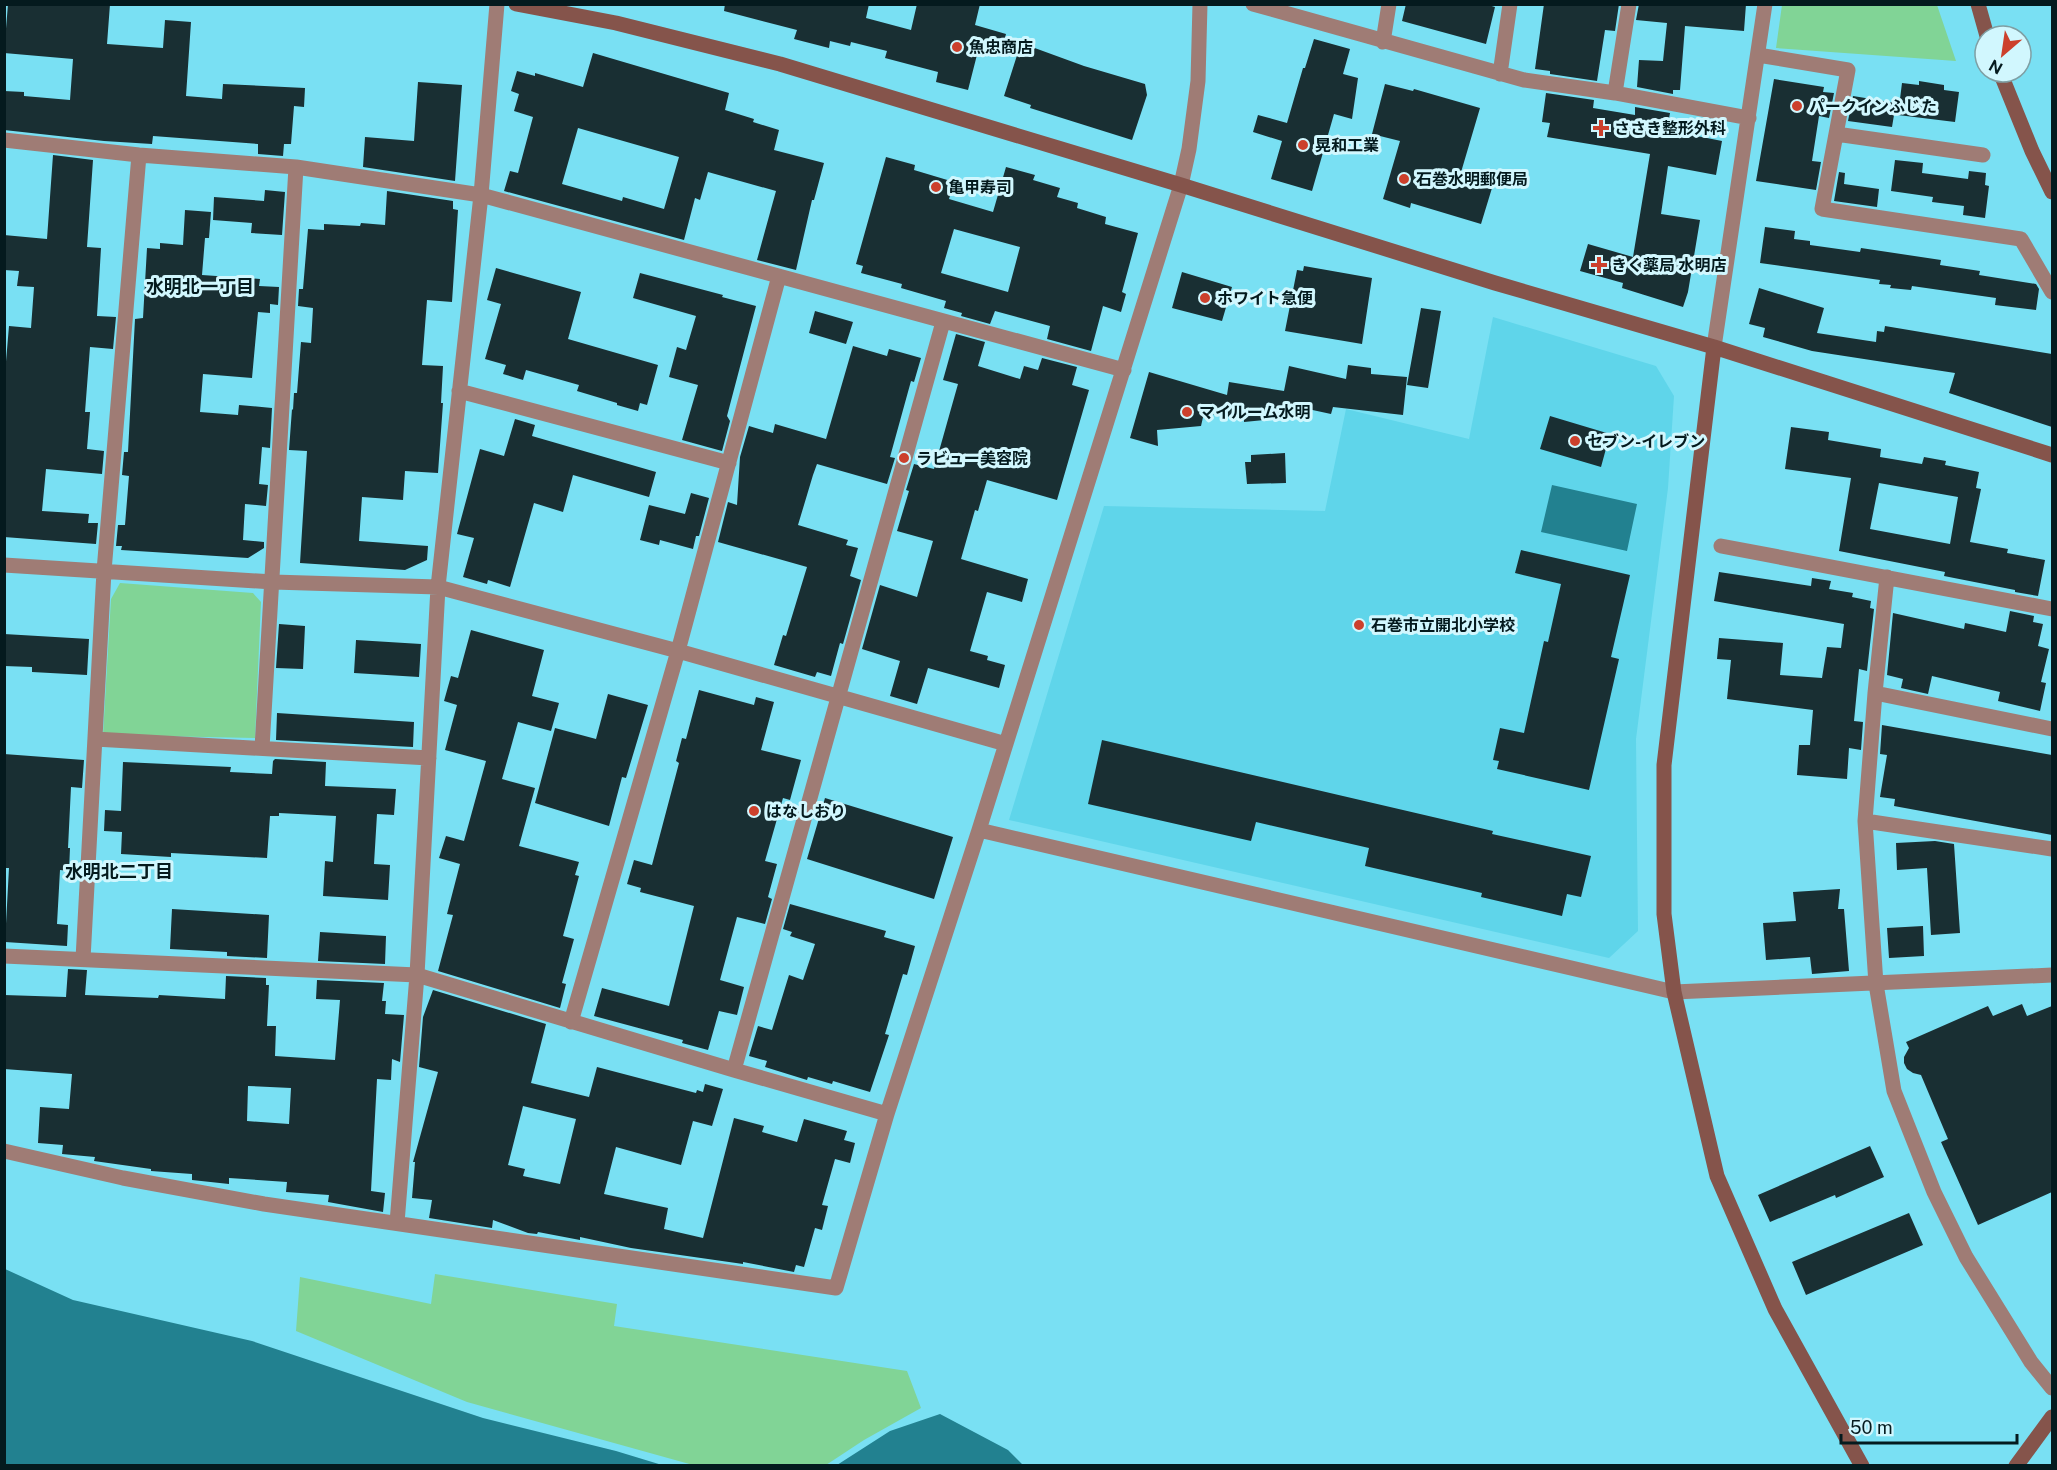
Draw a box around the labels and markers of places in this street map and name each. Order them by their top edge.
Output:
place label: 魚忠商店 [969,38,1033,57]
marker: 魚忠商店 [950,40,964,54]
place label: パークインふじた [1809,97,1937,116]
marker: パークインふじた [1790,99,1804,113]
marker: ささき整形外科 [1592,119,1610,137]
place label: ささき整形外科 [1614,119,1726,138]
place label: 晃和工業 [1315,136,1379,155]
marker: 晃和工業 [1296,138,1310,152]
place label: 石巻水明郵便局 [1416,170,1528,189]
marker: 石巻水明郵便局 [1397,172,1411,186]
place label: 亀甲寿司 [948,178,1012,197]
marker: 亀甲寿司 [929,180,943,194]
place label: きく薬局 水明店 [1611,256,1727,275]
marker: きく薬局 水明店 [1592,258,1606,272]
place label: ホワイト急便 [1217,289,1313,308]
marker: ホワイト急便 [1198,291,1212,305]
place label: マイルーム水明 [1199,403,1311,422]
marker: マイルーム水明 [1180,405,1194,419]
place label: セブン-イレブン [1587,432,1705,451]
marker: セブン-イレブン [1568,434,1582,448]
place label: ラビュー美容院 [916,449,1028,468]
marker: ラビュー美容院 [897,451,911,465]
place label: 石巻市立開北小学校 [1371,616,1515,635]
marker: 石巻市立開北小学校 [1352,618,1366,632]
place label: はなしおり [766,802,846,821]
marker: はなしおり [747,804,761,818]

